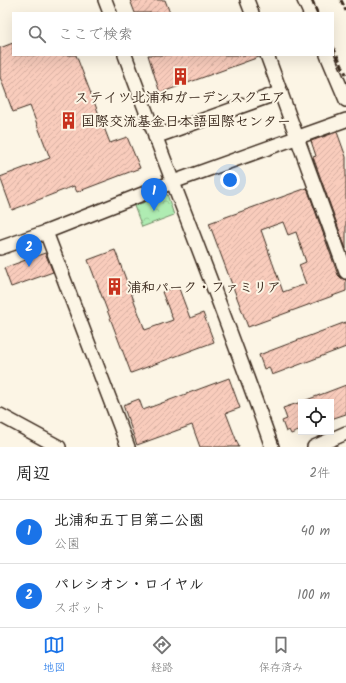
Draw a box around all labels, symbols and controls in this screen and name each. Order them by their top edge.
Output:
search box [12,12,334,56]
icon: search [26,23,48,45]
text: ここで検索 [58,23,133,47]
building icon: ステイツ北浦和ガーデンスクエア [170,67,190,87]
place label: ステイツ北浦和ガーデンスクエア [75,87,285,109]
building icon: 国際交流基金日本語国際センター [58,111,78,131]
place label: 国際交流基金日本語国際センター [81,111,291,133]
your location [220,170,240,190]
pin: 1 [141,178,167,211]
pin: 2 [16,234,42,267]
building icon: 浦和パーク・ファミリア [104,277,124,297]
place label: 浦和パーク・ファミリア [127,277,281,299]
map controls [298,399,334,435]
button: locate [298,399,334,435]
text: 周辺 [16,461,50,488]
text: 2件 [309,463,330,484]
text: 北浦和五丁目第二公園 [54,509,204,533]
text: 1 [27,521,31,542]
text: 40 m [301,521,330,542]
text: 公園 [54,534,80,555]
text: パレシオン・ロイヤル [54,573,204,597]
text: 2 [25,585,33,606]
text: 100 m [297,585,330,606]
text: スポット [54,598,106,619]
tab: 地図 [43,634,65,677]
tab: 経路 [151,634,173,677]
tab: 保存済み [259,634,303,677]

